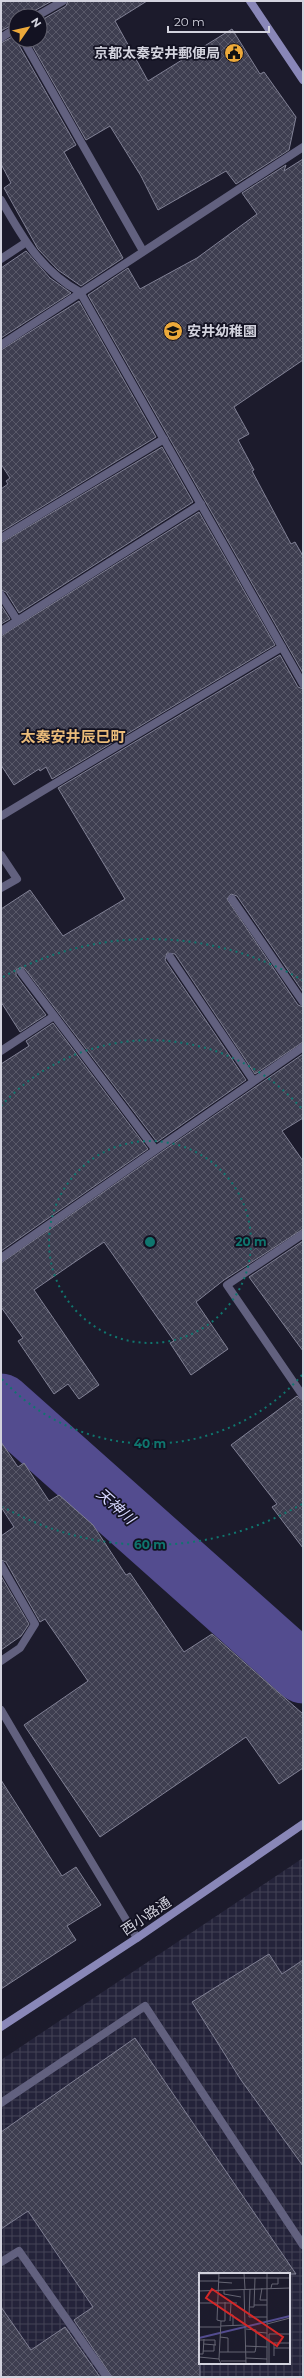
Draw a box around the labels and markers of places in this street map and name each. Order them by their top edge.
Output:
public building icon: 京都太秦安井郵便局 [223,42,245,64]
place label: 京都太秦安井郵便局 [94,44,220,62]
school or university icon: 安井幼稚園 [162,320,184,342]
place label: 安井幼稚園 [187,322,257,340]
centre of rings [143,1235,157,1249]

